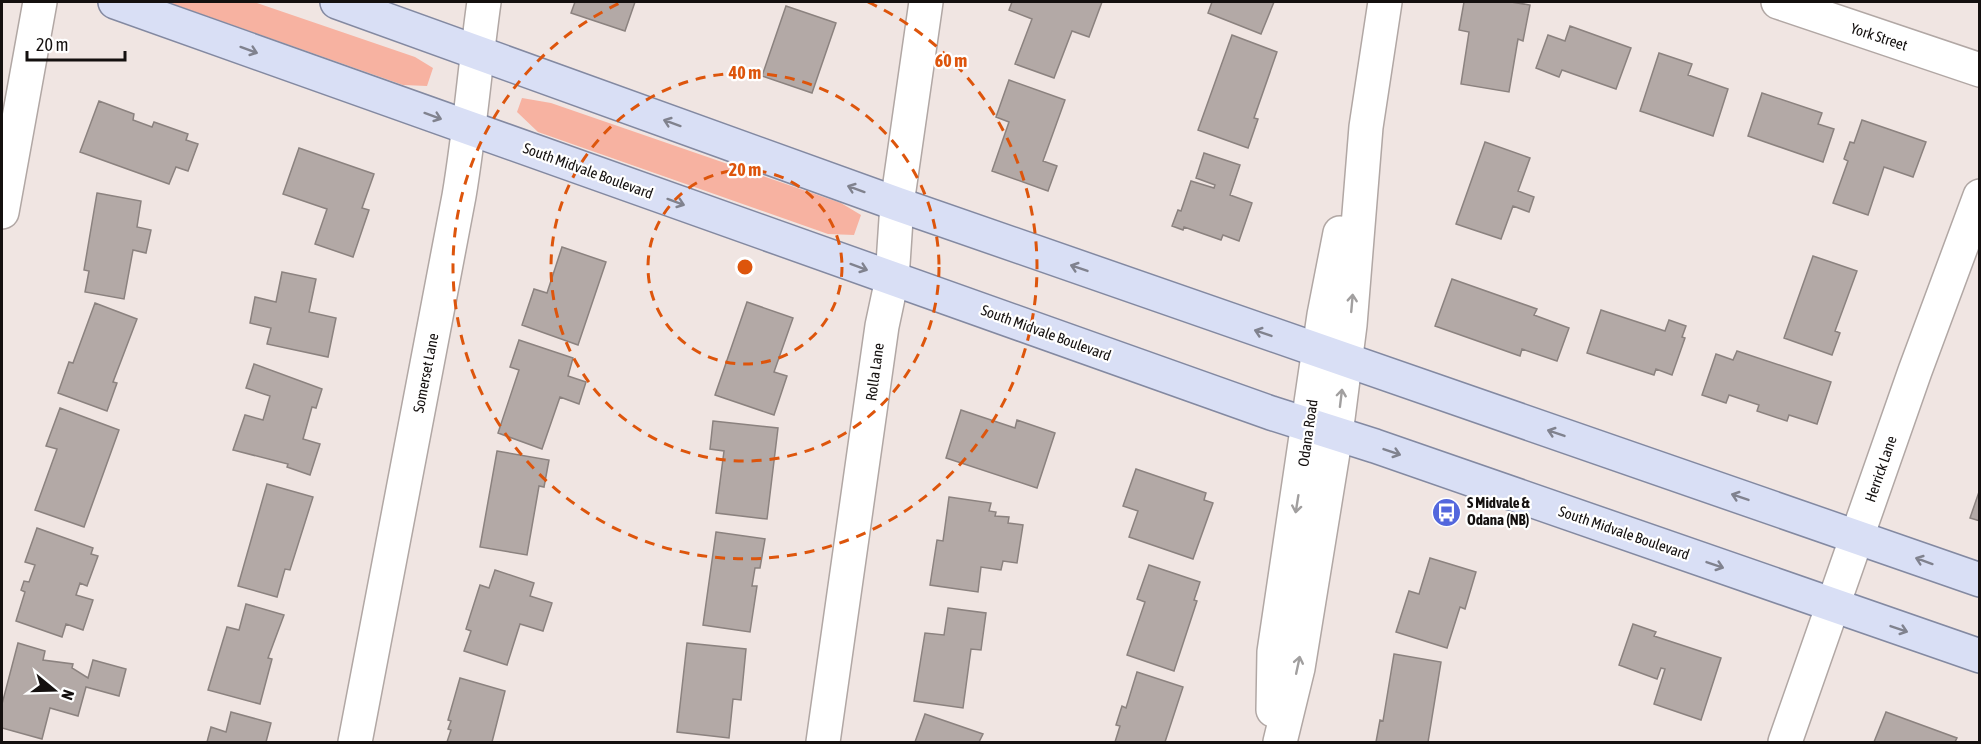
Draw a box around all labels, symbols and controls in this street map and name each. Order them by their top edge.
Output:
street label: York Street [1849,19,1910,54]
scale bar [27,24,124,62]
text: 20 m [36,34,68,55]
one-way arrow [239,45,258,56]
text: 60 m [935,50,967,71]
text: 40 m [728,62,761,83]
one-way arrow [423,111,441,122]
one-way arrow [664,116,682,127]
street label: South Midvale Boulevard [521,139,655,202]
text: 20 m [729,159,761,180]
one-way arrow [847,183,866,194]
one-way arrow [666,198,685,209]
centre of rings [735,257,755,277]
one-way arrow [1070,261,1089,272]
one-way arrow [849,263,868,274]
one-way arrow [1347,294,1358,314]
street label: South Midvale Boulevard [979,301,1113,364]
one-way arrow [1254,326,1273,337]
street label: Somerset Lane [409,331,442,414]
street label: Rolla Lane [862,342,887,402]
one-way arrow [1335,388,1346,408]
street label: Odana Road [1294,398,1321,468]
one-way arrow [1547,427,1566,438]
street label: Herrick Lane [1861,433,1900,504]
one-way arrow [1382,448,1401,459]
one-way arrow [1731,490,1750,501]
one-way arrow [1292,493,1303,513]
place label: S Midvale & Odana (NB) [1467,494,1530,528]
bus stop icon: S Midvale & Odana (NB) [1430,496,1462,528]
street label: South Midvale Boulevard [1557,502,1692,563]
one-way arrow [1915,554,1934,565]
one-way arrow [1705,560,1724,571]
one-way arrow [1889,624,1908,635]
one-way arrow [1293,656,1304,675]
north arrow [24,660,84,720]
text: N [58,687,78,702]

